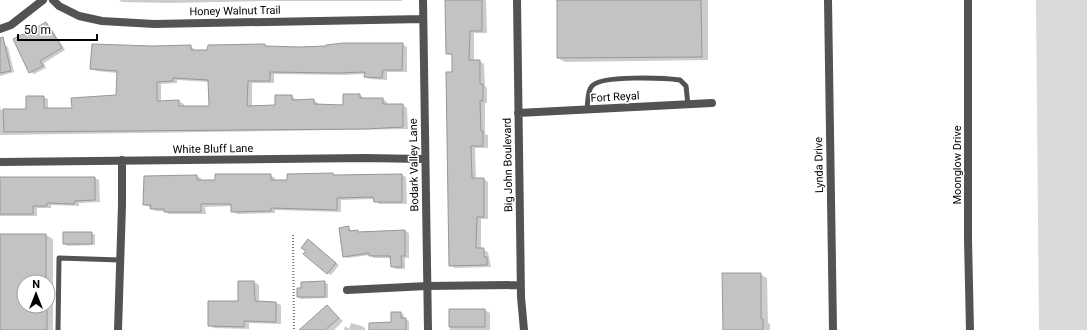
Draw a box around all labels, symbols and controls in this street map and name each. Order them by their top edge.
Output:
street label: Honey Walnut Trail [189,4,281,18]
scale bar [18,16,97,42]
text: 50 m [24,23,51,37]
street label: Fort Reyal [590,89,640,105]
street label: Bodark Valley Lane [407,118,421,212]
street label: Big John Boulevard [501,118,515,212]
street label: Moonglow Drive [951,125,964,205]
street label: Lynda Drive [812,137,826,193]
street label: White Bluff Lane [173,142,253,156]
north arrow [16,274,56,314]
text: N [32,278,40,291]

